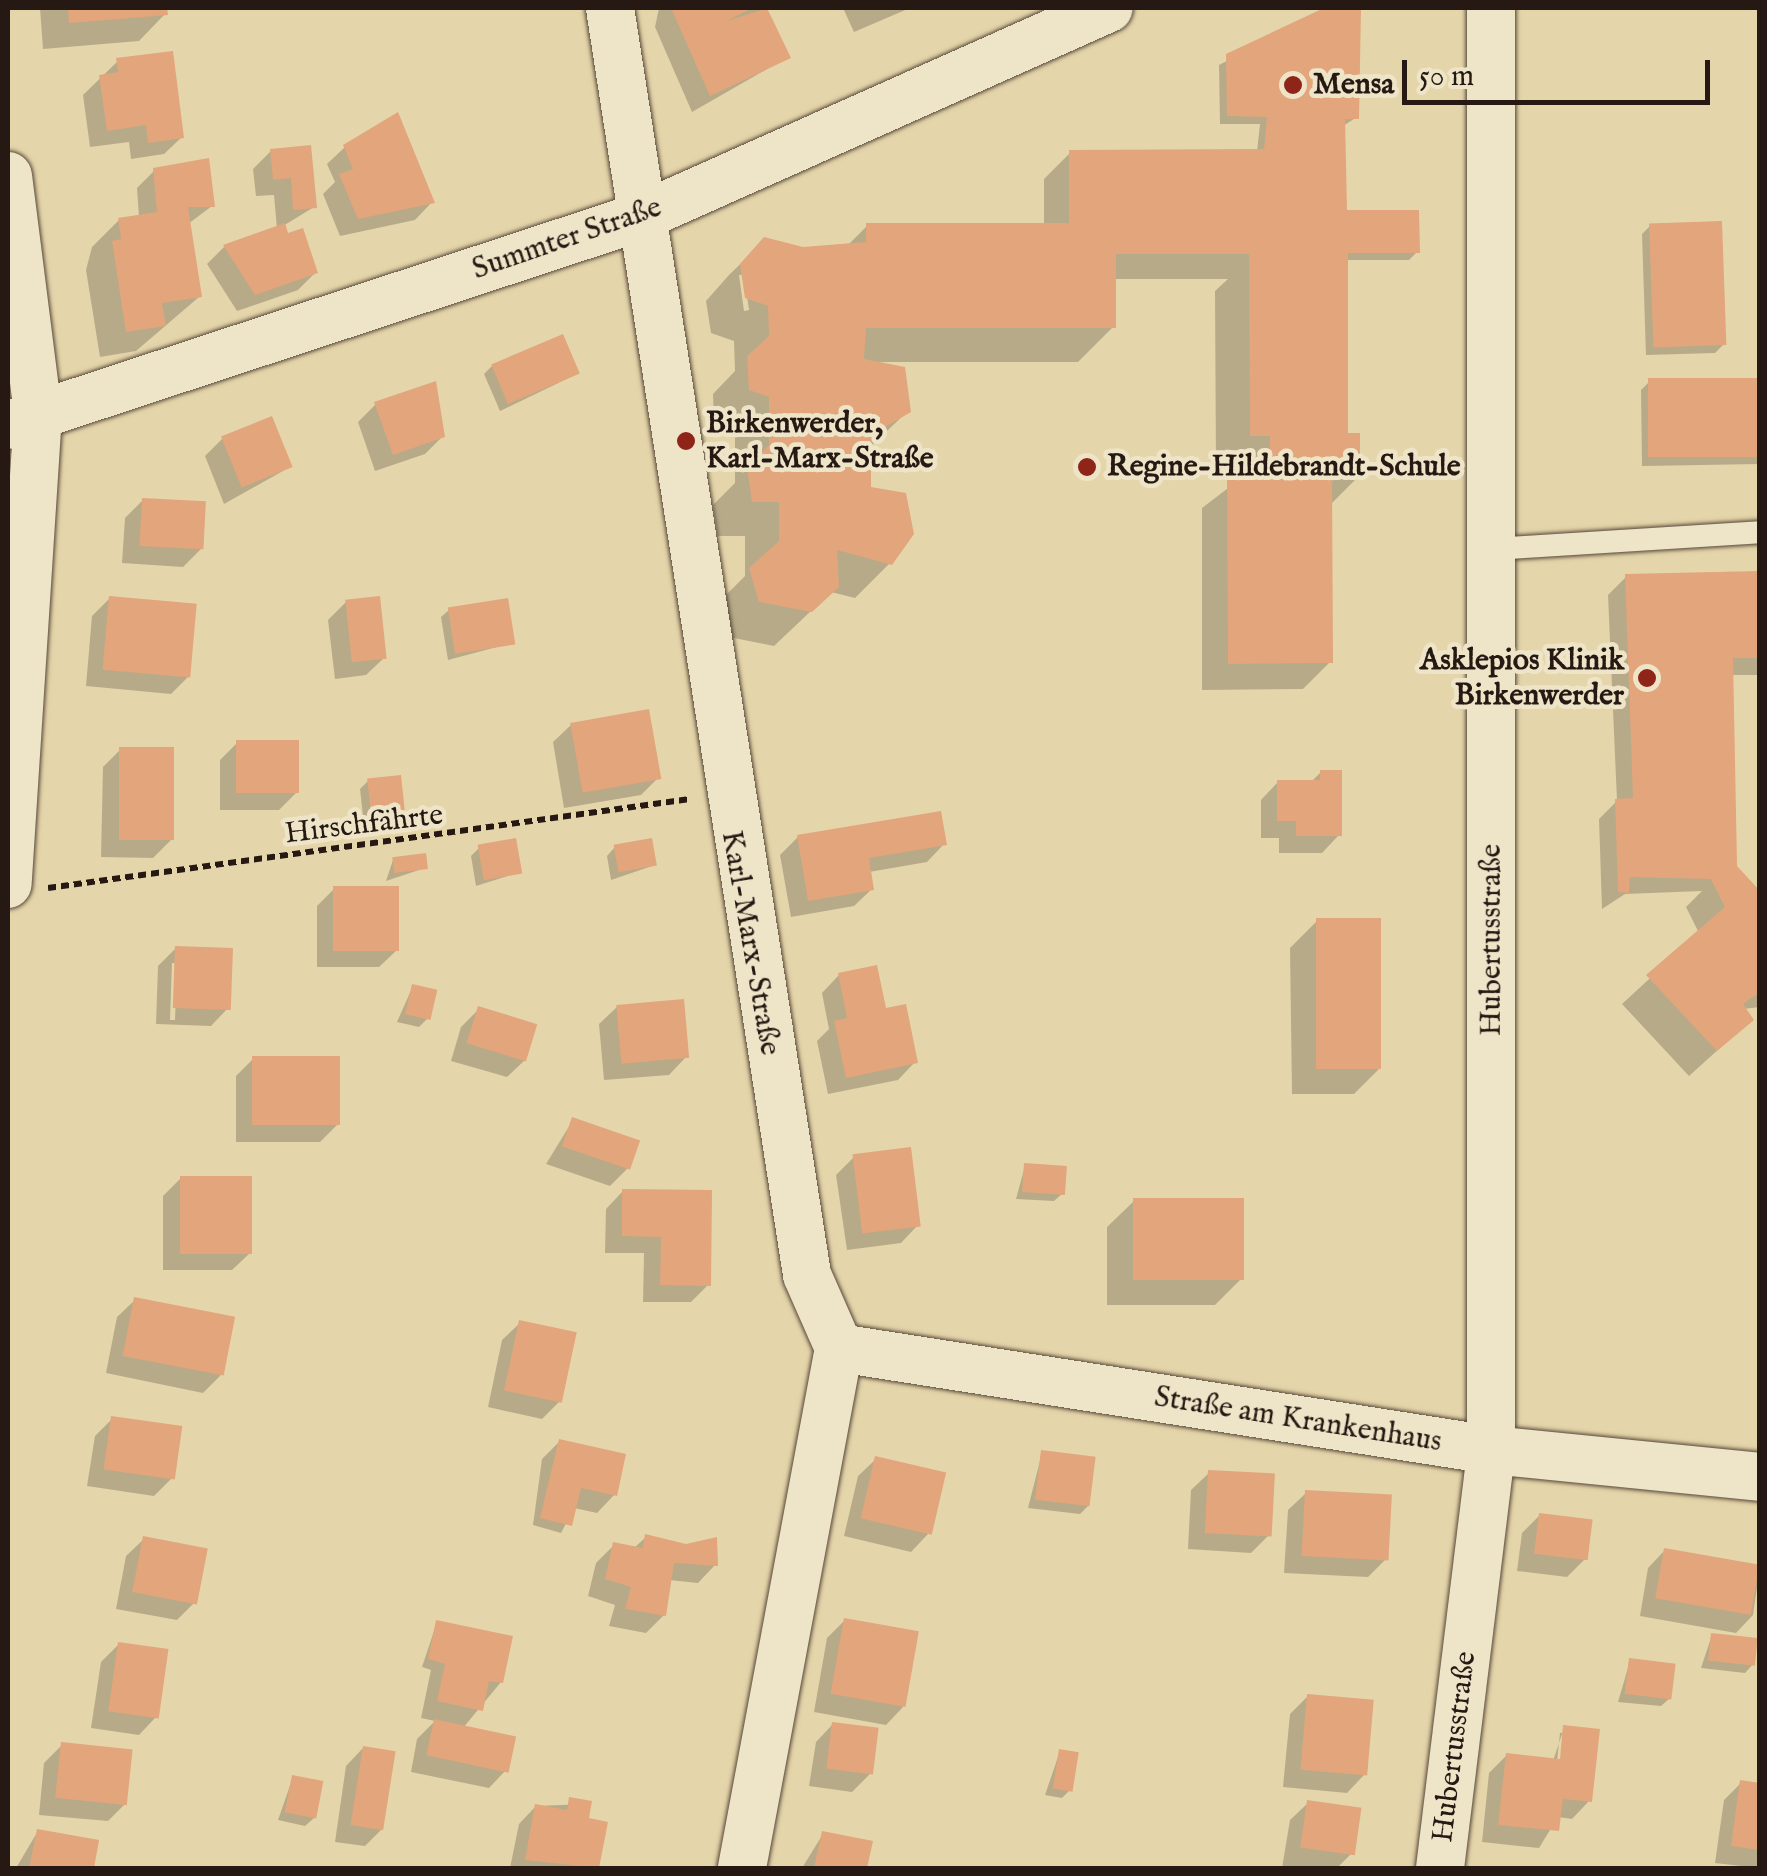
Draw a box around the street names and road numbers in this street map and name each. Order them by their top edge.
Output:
street label: Summter Straße [468,190,666,288]
street label: Hirschfährte [283,797,445,853]
street label: Karl-Marx-Straße [713,828,787,1058]
street label: Hubertusstraße [1474,844,1510,1036]
street label: Straße am Krankenhaus [1152,1380,1444,1460]
street label: Hubertusstraße [1425,1649,1485,1845]

